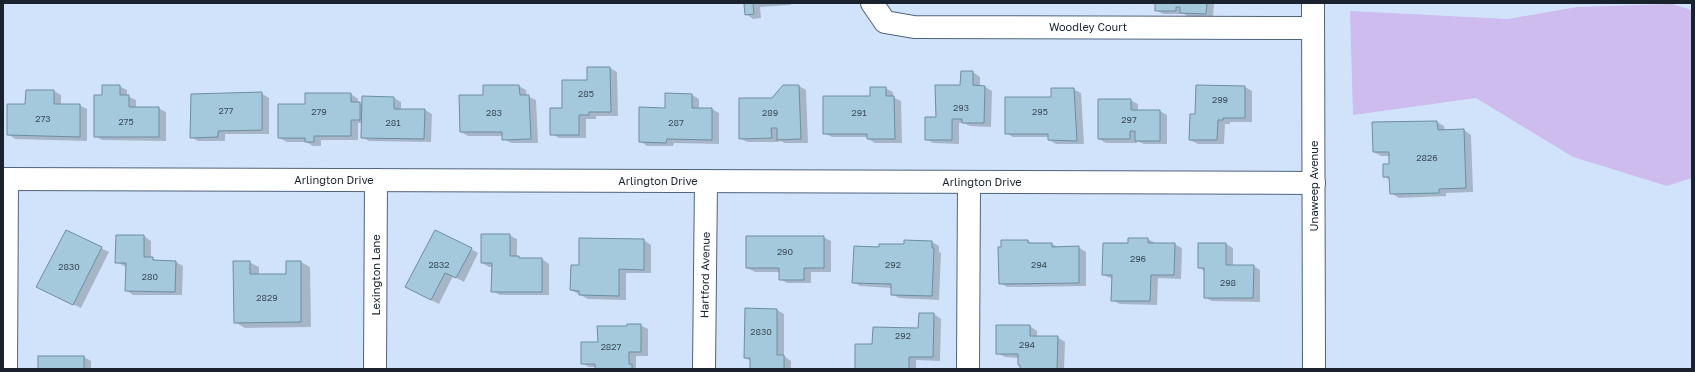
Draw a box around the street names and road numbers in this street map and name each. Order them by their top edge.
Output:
street label: Woodley Court [1049,20,1127,33]
street label: Unaweep Avenue [1307,141,1320,231]
street label: Arlington Drive [294,173,374,186]
street label: Arlington Drive [618,174,698,187]
street label: Arlington Drive [942,175,1022,188]
street label: Hartford Avenue [697,232,712,318]
street label: Lexington Lane [369,234,382,316]

